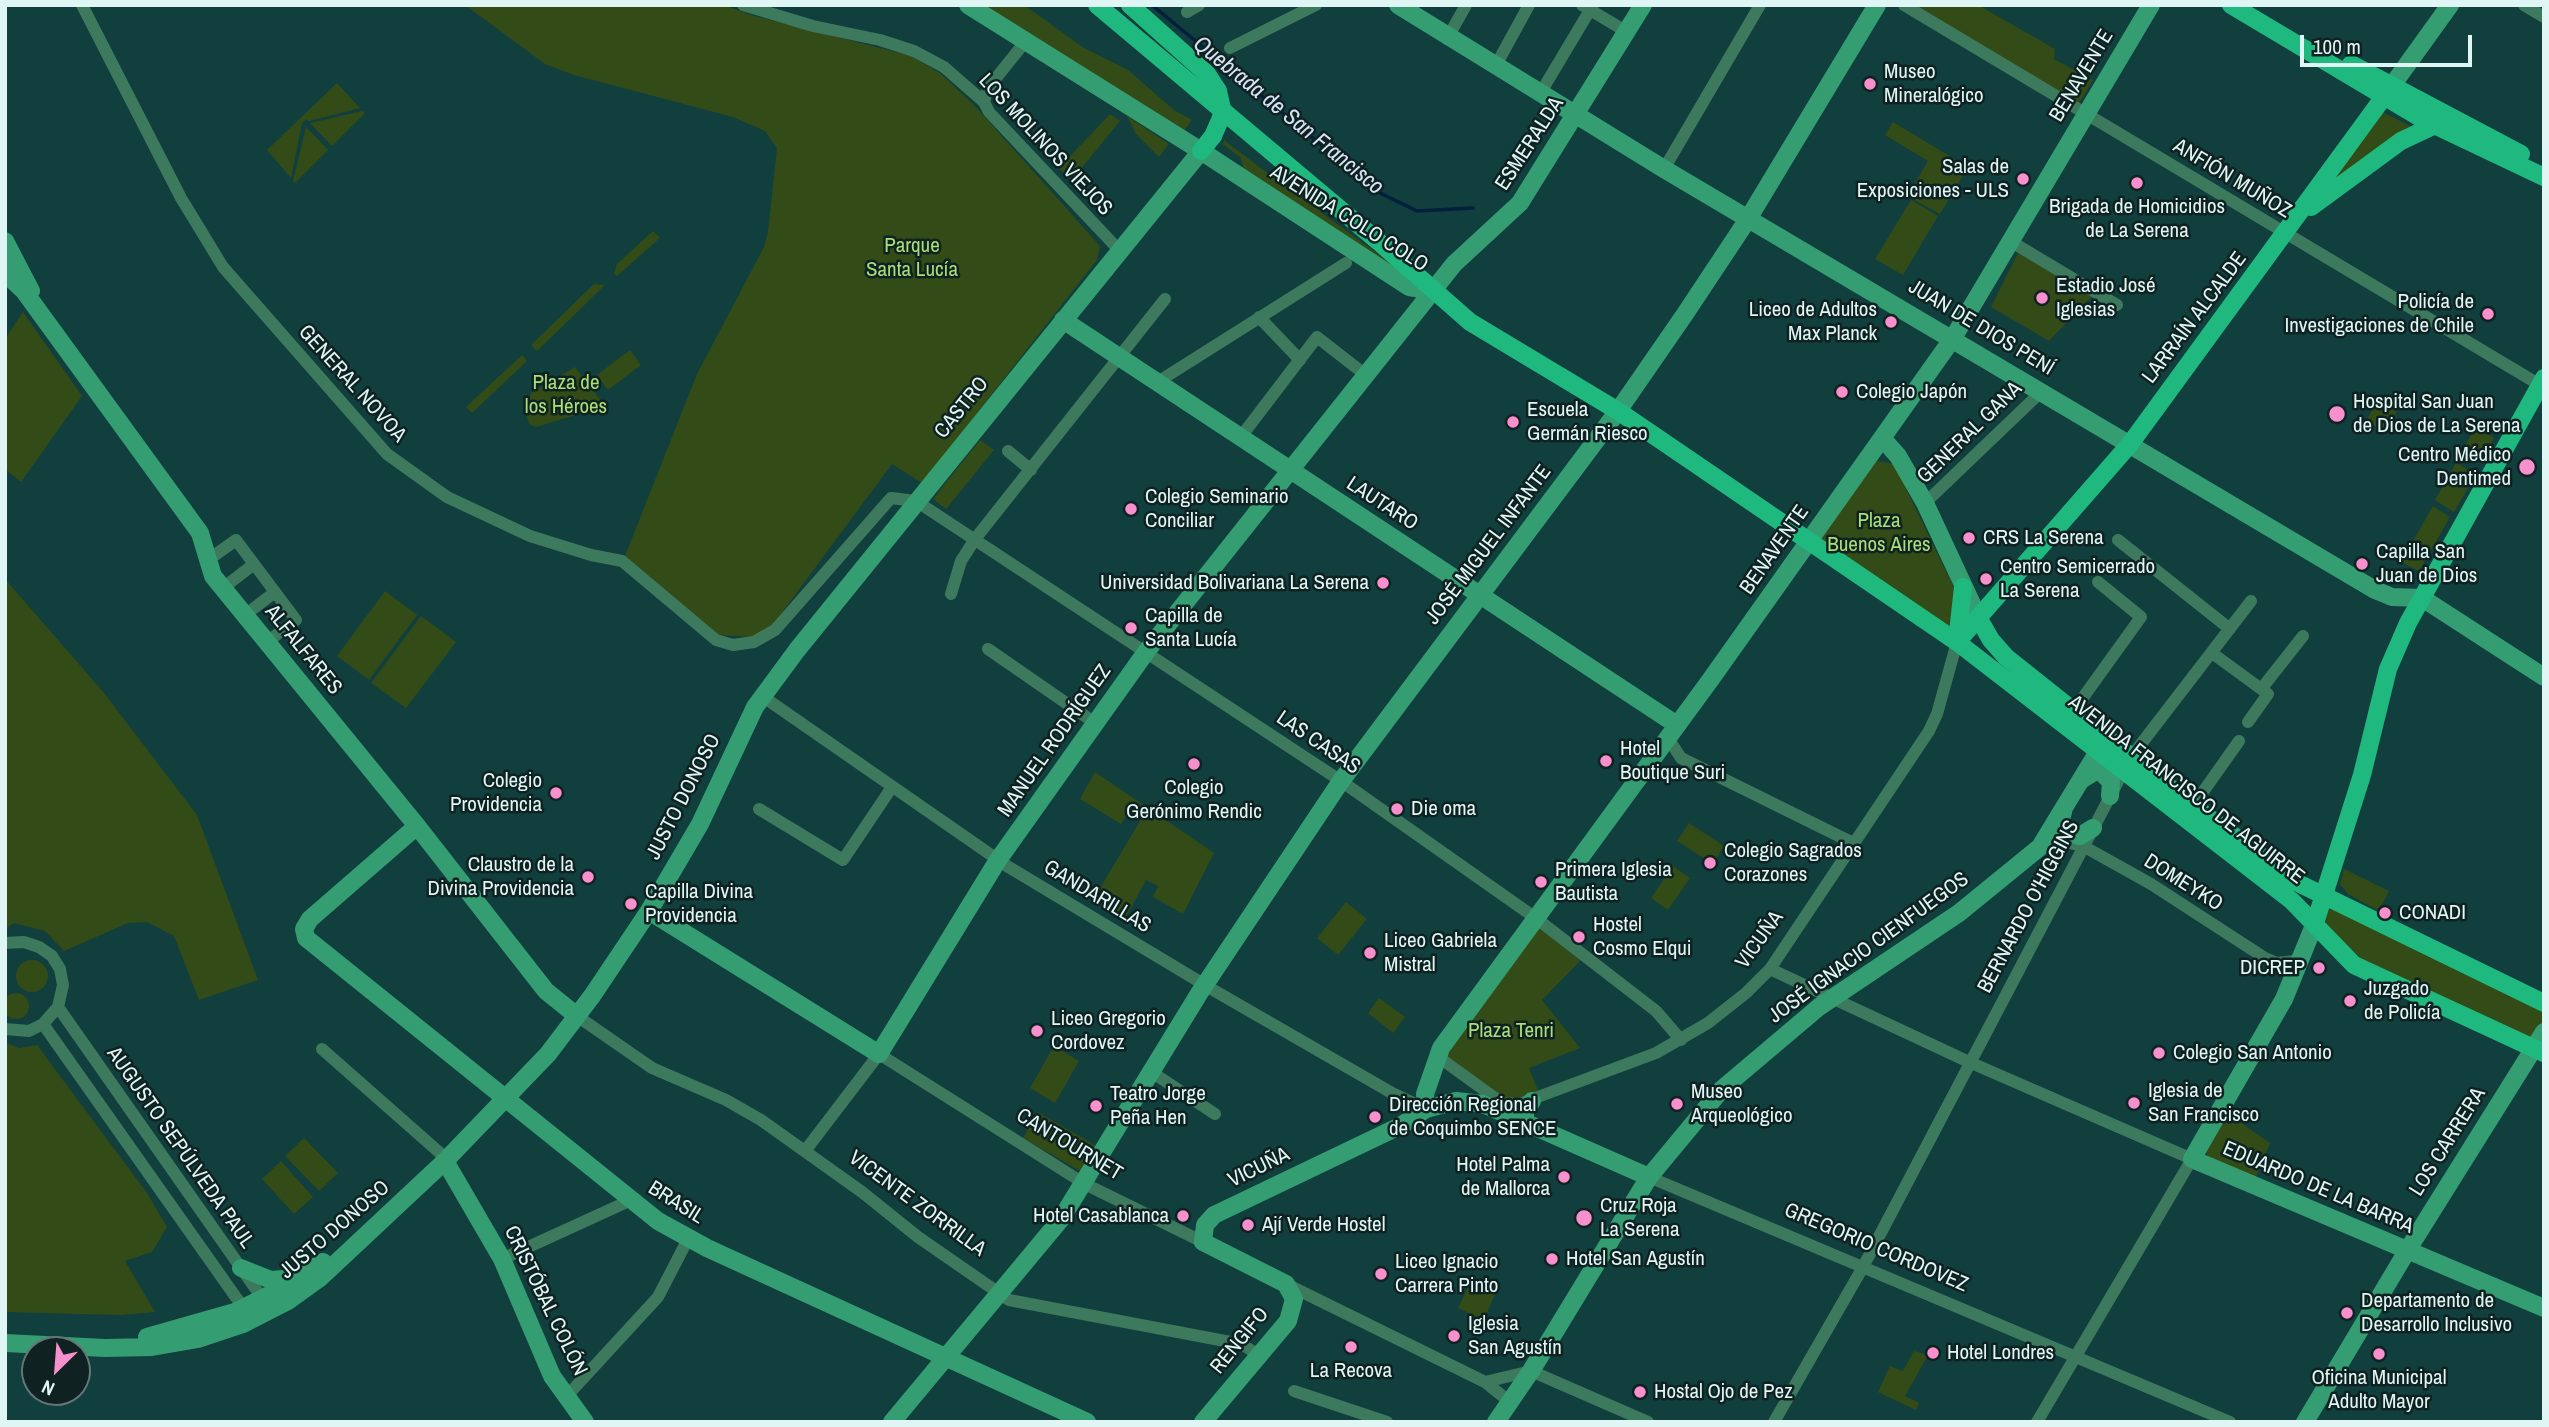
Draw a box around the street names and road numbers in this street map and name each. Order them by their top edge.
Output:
street label: BENAVENTE [2045,25,2119,127]
street label: LOS MOLINOS VIEJOS [973,69,1117,221]
street label: ESMERALDA [1491,93,1569,195]
street label: ANFIÓN MUÑOZ [2169,134,2295,224]
street label: AVENIDA COLO COLO [1265,160,1433,278]
street label: LARRAÍN ALCALDE [2137,247,2253,389]
street label: JUAN DE DIOS PENÍ [1904,275,2058,381]
street label: GENERAL NOVOA [293,320,411,448]
street label: CASTRO [930,372,994,444]
street label: GENERAL GANA [1912,377,2028,489]
street label: JOSÉ MIGUEL INFANTE [1421,460,1557,630]
street label: LAUTARO [1342,472,1422,536]
street label: BENAVENTE [1735,501,1815,599]
street label: ALFALFARES [259,600,347,700]
street label: MANUEL RODRÍGUEZ [993,660,1117,822]
street label: AVENIDA FRANCISCO DE AGUIRRE [2063,690,2309,890]
street label: LAS CASAS [1271,706,1365,780]
street label: JUSTO DONOSO [642,730,726,864]
street label: BERNARDO O'HIGGINS [1973,816,2085,998]
street label: DOMEYKO [2139,849,2227,917]
street label: GANDARILLAS [1039,855,1155,939]
street label: JOSÉ IGNACIO CIENFUEGOS [1764,867,1974,1029]
street label: VICUÑA [1731,906,1789,974]
street label: AUGUSTO SEPÚLVEDA PAUL [101,1042,259,1254]
street label: LOS CARRERA [2405,1083,2491,1201]
street label: CANTOURNET [1011,1103,1127,1187]
street label: EDUARDO DE LA BARRA [2219,1136,2417,1240]
street label: VICUÑA [1224,1142,1294,1194]
street label: VICENTE ZORRILLA [843,1146,991,1262]
street label: JUSTO DONOSO [275,1175,395,1285]
street label: BRASIL [643,1176,709,1230]
street label: GREGORIO CORDOVEZ [1780,1198,1972,1298]
street label: CRISTÓBAL COLÓN [498,1222,592,1380]
street label: RENGIFO [1206,1303,1274,1379]

